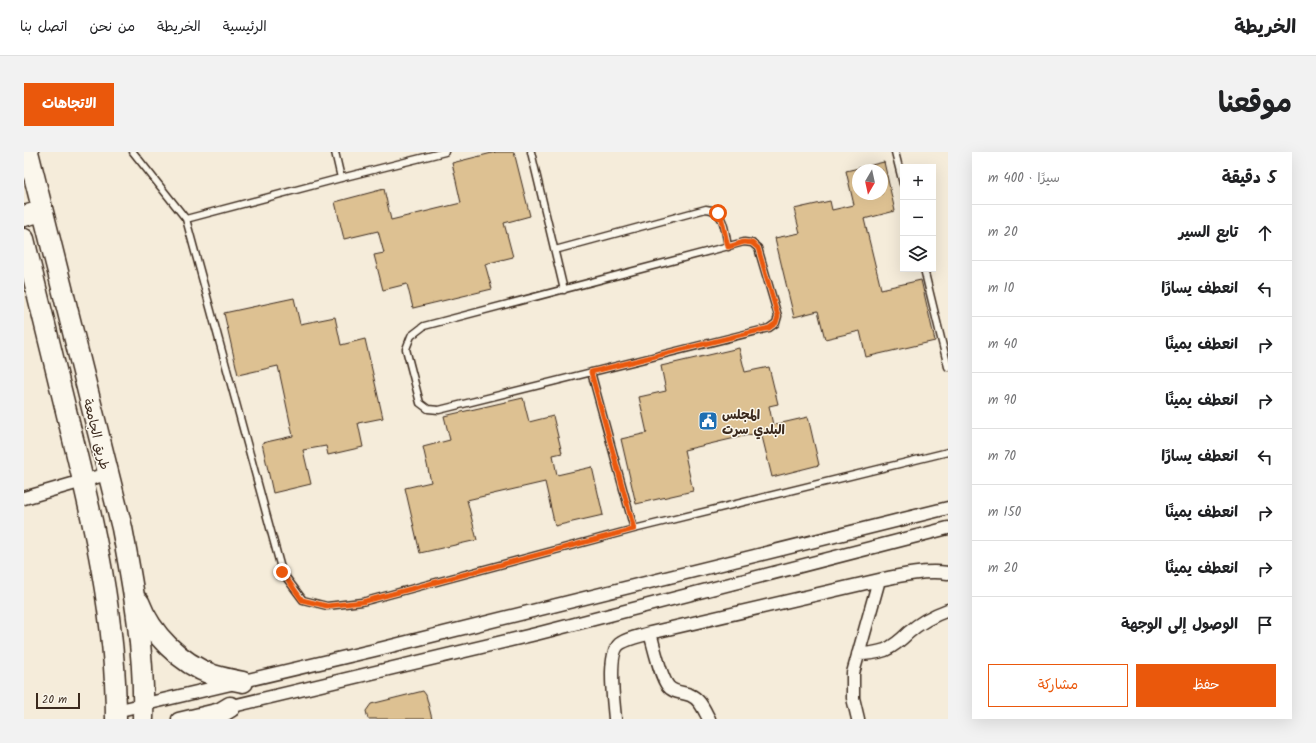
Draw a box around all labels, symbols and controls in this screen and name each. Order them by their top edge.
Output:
text: الخريطة [1234,13,1296,43]
text: اتصل بنا [20,16,68,38]
text: من نحن [90,16,135,38]
text: الخريطة [157,16,201,38]
text: الرئيسية [223,16,267,38]
text: موقعنا [1218,82,1292,127]
button: الاتجاهات [24,83,114,126]
north arrow [852,164,888,200]
map controls [900,164,936,272]
button: + [900,164,936,200]
text: 5 دقيقة [1222,165,1276,192]
text: سيرًا · 400 m [988,168,1060,189]
button: − [900,200,936,236]
route start [709,204,727,222]
text: تابع السير [1179,221,1238,245]
text: 20 m [988,222,1018,243]
icon: ahead [1254,222,1276,244]
button: layers [900,236,936,272]
text: انعطف يسارًا [1161,277,1238,301]
text: 10 m [988,278,1014,299]
icon: left [1254,278,1276,300]
text: انعطف يمينًا [1165,333,1238,357]
text: 40 m [988,334,1017,355]
icon: right [1254,334,1276,356]
text: انعطف يمينًا [1165,389,1238,413]
text: 90 m [988,390,1016,411]
icon: right [1254,390,1276,412]
street label: طريق الجامعة [77,397,115,472]
place label: المجلس البلدي سرت [722,405,785,441]
public building icon: المجلس البلدي سرت [697,410,719,432]
text: انعطف يسارًا [1161,445,1238,469]
text: 70 m [988,446,1016,467]
icon: left [1254,446,1276,468]
text: انعطف يمينًا [1165,501,1238,525]
text: 150 m [988,502,1021,523]
icon: right [1254,502,1276,524]
text: انعطف يمينًا [1165,557,1238,581]
text: 20 m [988,558,1018,579]
icon: right [1254,558,1276,580]
route end [273,563,291,581]
text: الوصول إلى الوجهة [1121,613,1238,637]
icon: arrive [1254,614,1276,636]
button: مشاركة [988,664,1128,707]
button: حفظ [1136,664,1276,707]
scale bar [36,691,80,710]
text: 20 m [42,691,67,709]

